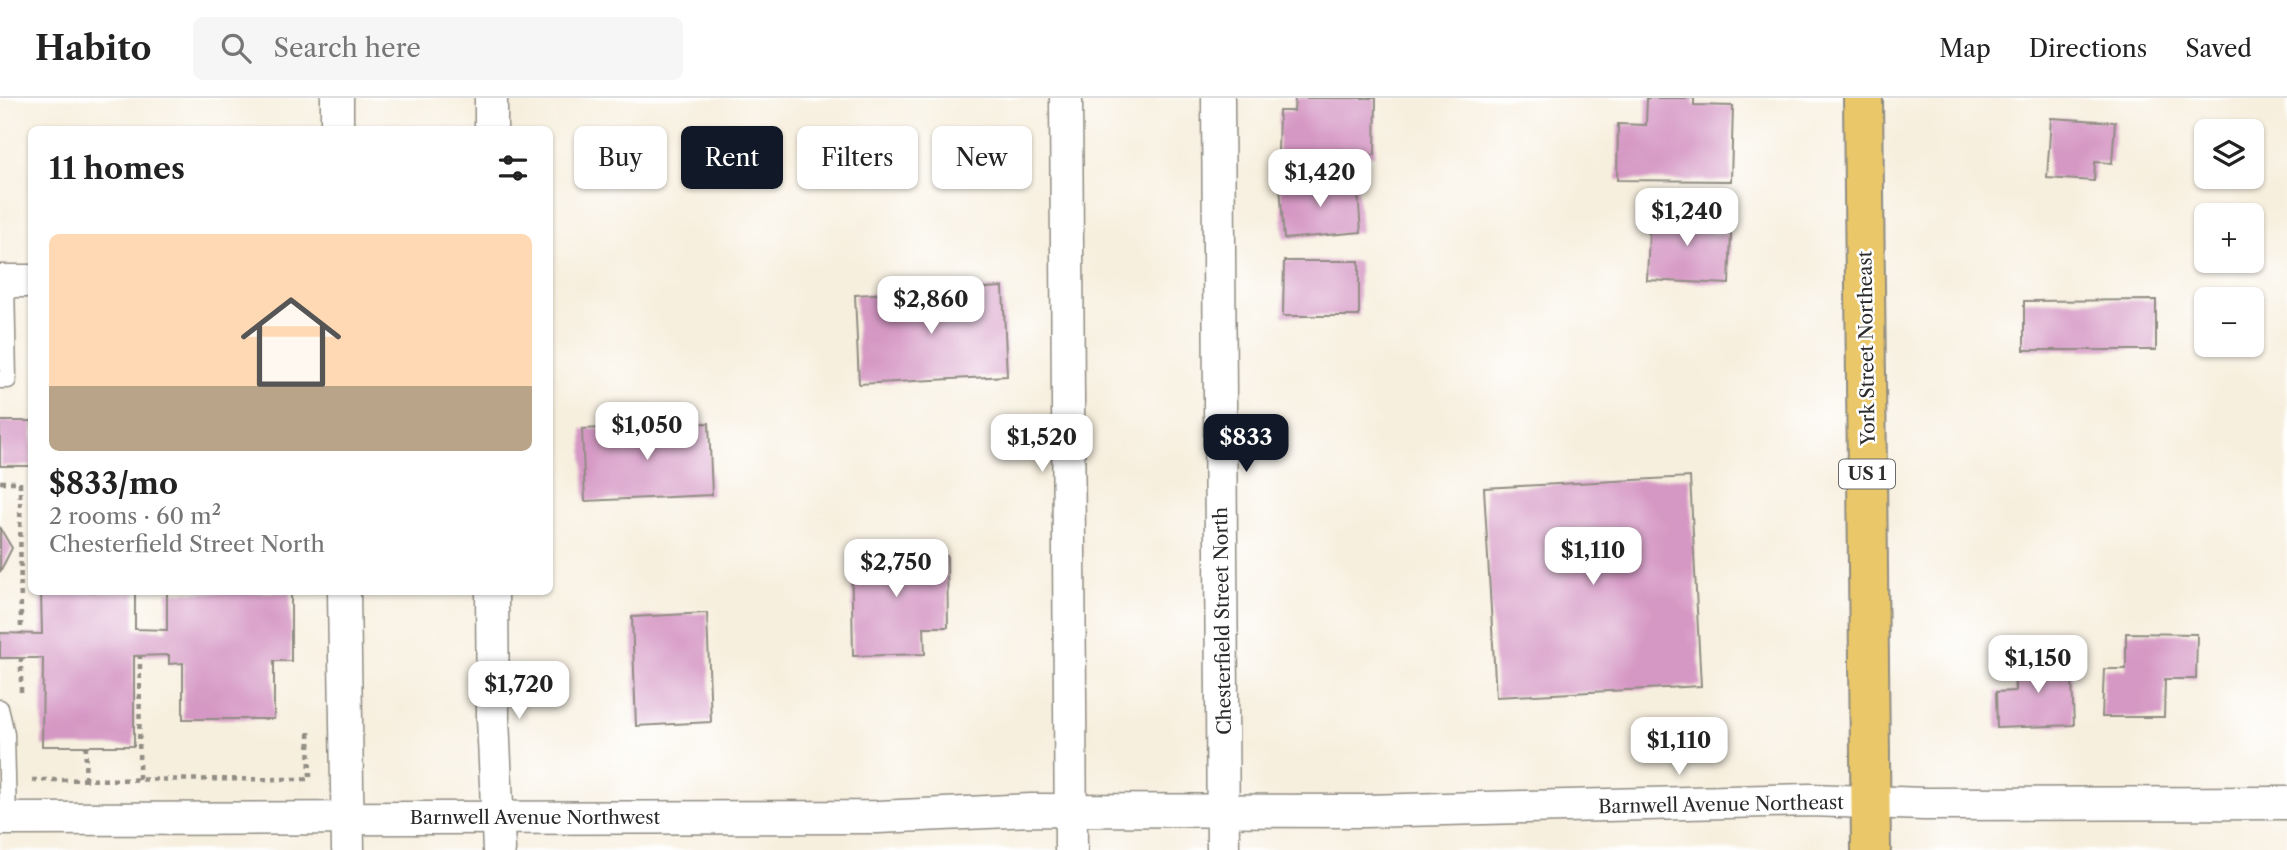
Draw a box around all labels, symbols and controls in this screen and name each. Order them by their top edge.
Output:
search box [193,17,683,80]
text: Habito [35,28,151,69]
icon: search [217,29,255,67]
text: Search here [273,32,421,64]
text: Map [1939,34,1991,63]
text: Directions [2029,34,2147,63]
text: Saved [2185,34,2252,63]
map controls [2194,119,2264,357]
button: layers [2194,119,2264,189]
chip: Buy [574,126,667,189]
chip: Rent [681,126,783,189]
chip: Filters [797,126,918,189]
chip: New [932,126,1032,189]
icon: filters [494,149,532,187]
text: 11 homes [49,150,185,187]
pin: $1,420 [1263,150,1377,209]
text: $1,420 [1284,158,1356,186]
pin: $1,240 [1630,188,1744,248]
text: $1,240 [1651,197,1723,225]
button: + [2194,203,2264,273]
street label: York Street Northeast [1853,250,1880,446]
pin: $2,860 [874,276,988,336]
icon: home [228,279,354,405]
text: $2,860 [893,285,969,313]
button: − [2194,287,2264,357]
pin: $1,050 [590,402,704,462]
text: $1,050 [611,411,683,439]
pin: $1,520 [985,414,1099,474]
pin: $833 [1205,414,1287,474]
text: $1,520 [1007,423,1077,451]
text: $833 [1219,423,1273,451]
road number: US 1 [1839,460,1895,488]
text: $833/mo [49,465,178,502]
text: 2 rooms · 60 m² [49,502,221,530]
street label: Chesterfield Street North [1209,507,1236,735]
pin: $1,110 [1536,528,1650,587]
text: Chesterfield Street North [49,530,325,558]
text: $1,110 [1561,536,1625,564]
pin: $2,750 [839,540,953,599]
text: $2,750 [860,548,932,576]
pin: $1,150 [1981,636,2095,695]
text: $1,150 [2004,644,2072,672]
pin: $1,720 [462,662,576,721]
text: $1,720 [484,670,554,698]
pin: $1,110 [1622,718,1736,777]
text: $1,110 [1647,726,1711,754]
street label: Barnwell Avenue Northeast [1598,791,1844,818]
street label: Barnwell Avenue Northwest [410,806,660,829]

